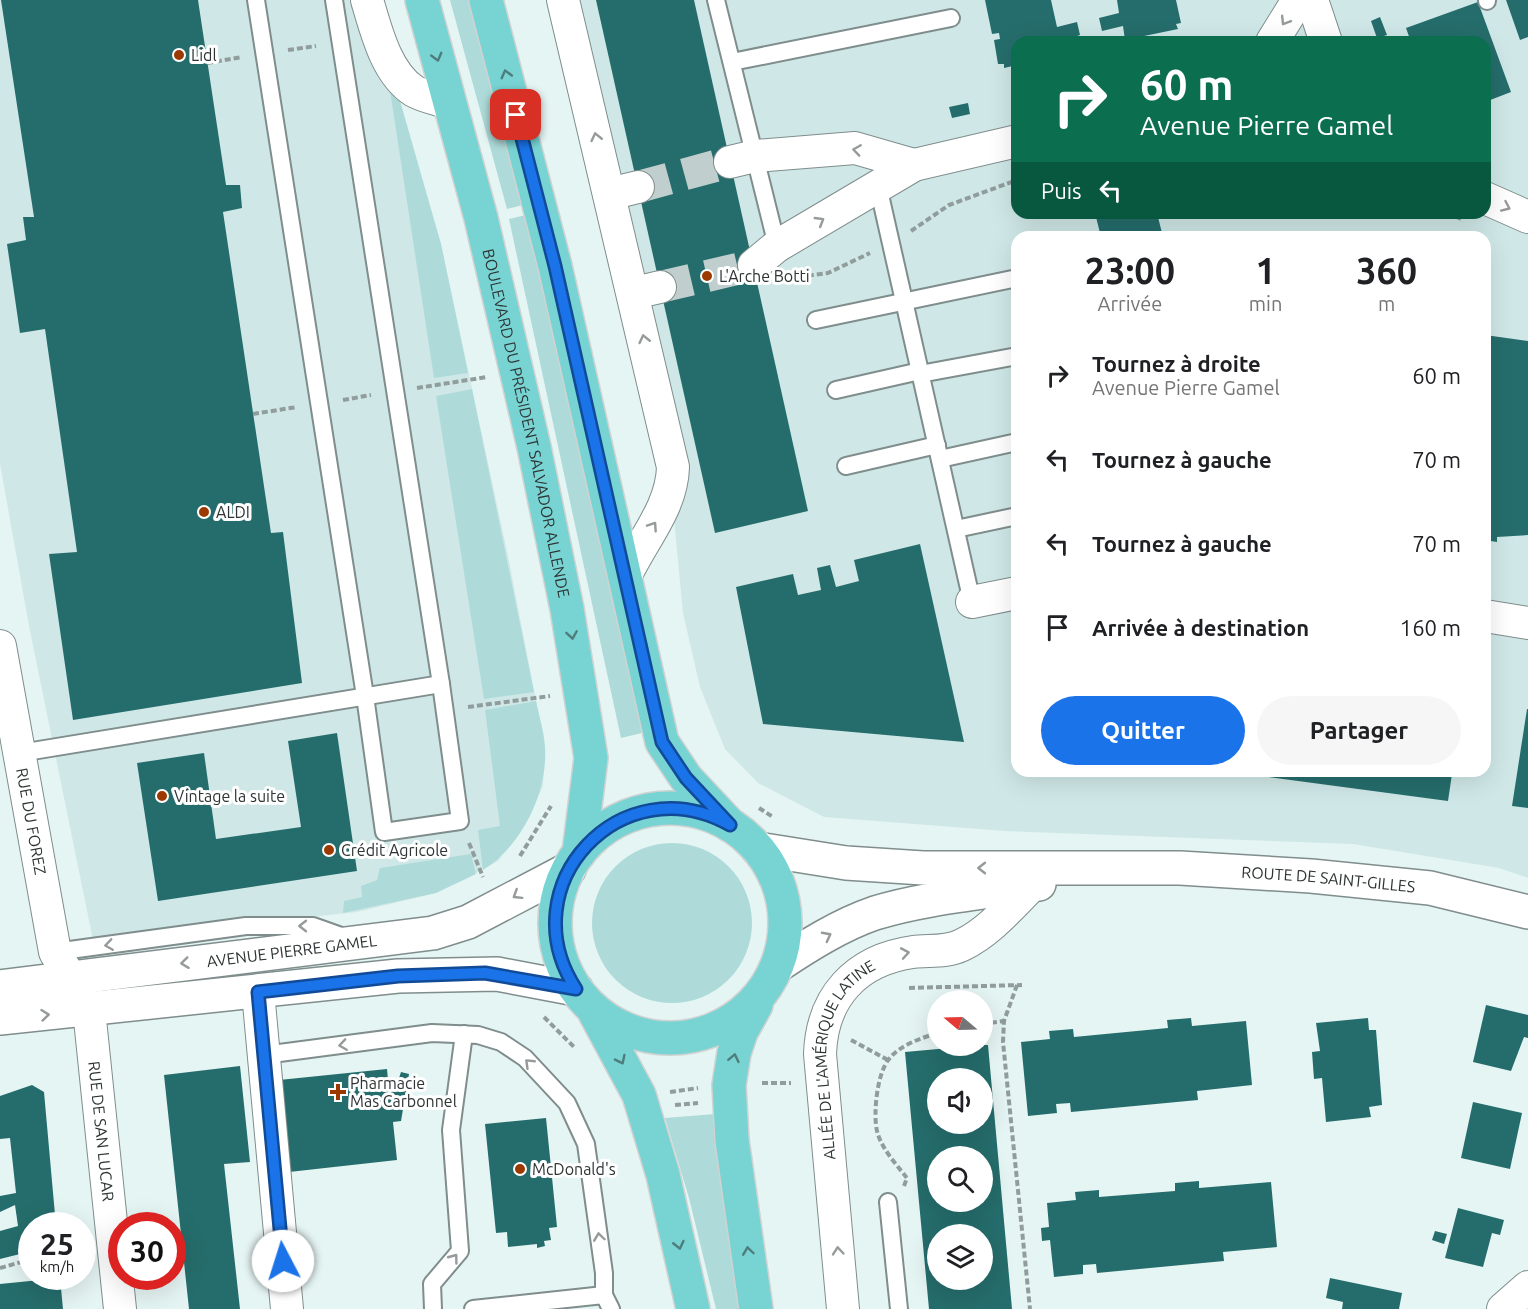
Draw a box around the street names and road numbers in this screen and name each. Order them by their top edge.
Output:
street label: BOULEVARD DU PRÉSIDENT SALVADOR ALLENDE [479,247,573,599]
street label: RUE DU FOREZ [13,766,50,876]
street label: ROUTE DE SAINT-GILLES [1241,863,1416,895]
street label: AVENUE PIERRE GAMEL [206,931,378,970]
street label: ALLÉE DE L'AMÉRIQUE LATINE [809,956,878,1161]
street label: RUE DE SAN LUCAR [85,1060,118,1202]

